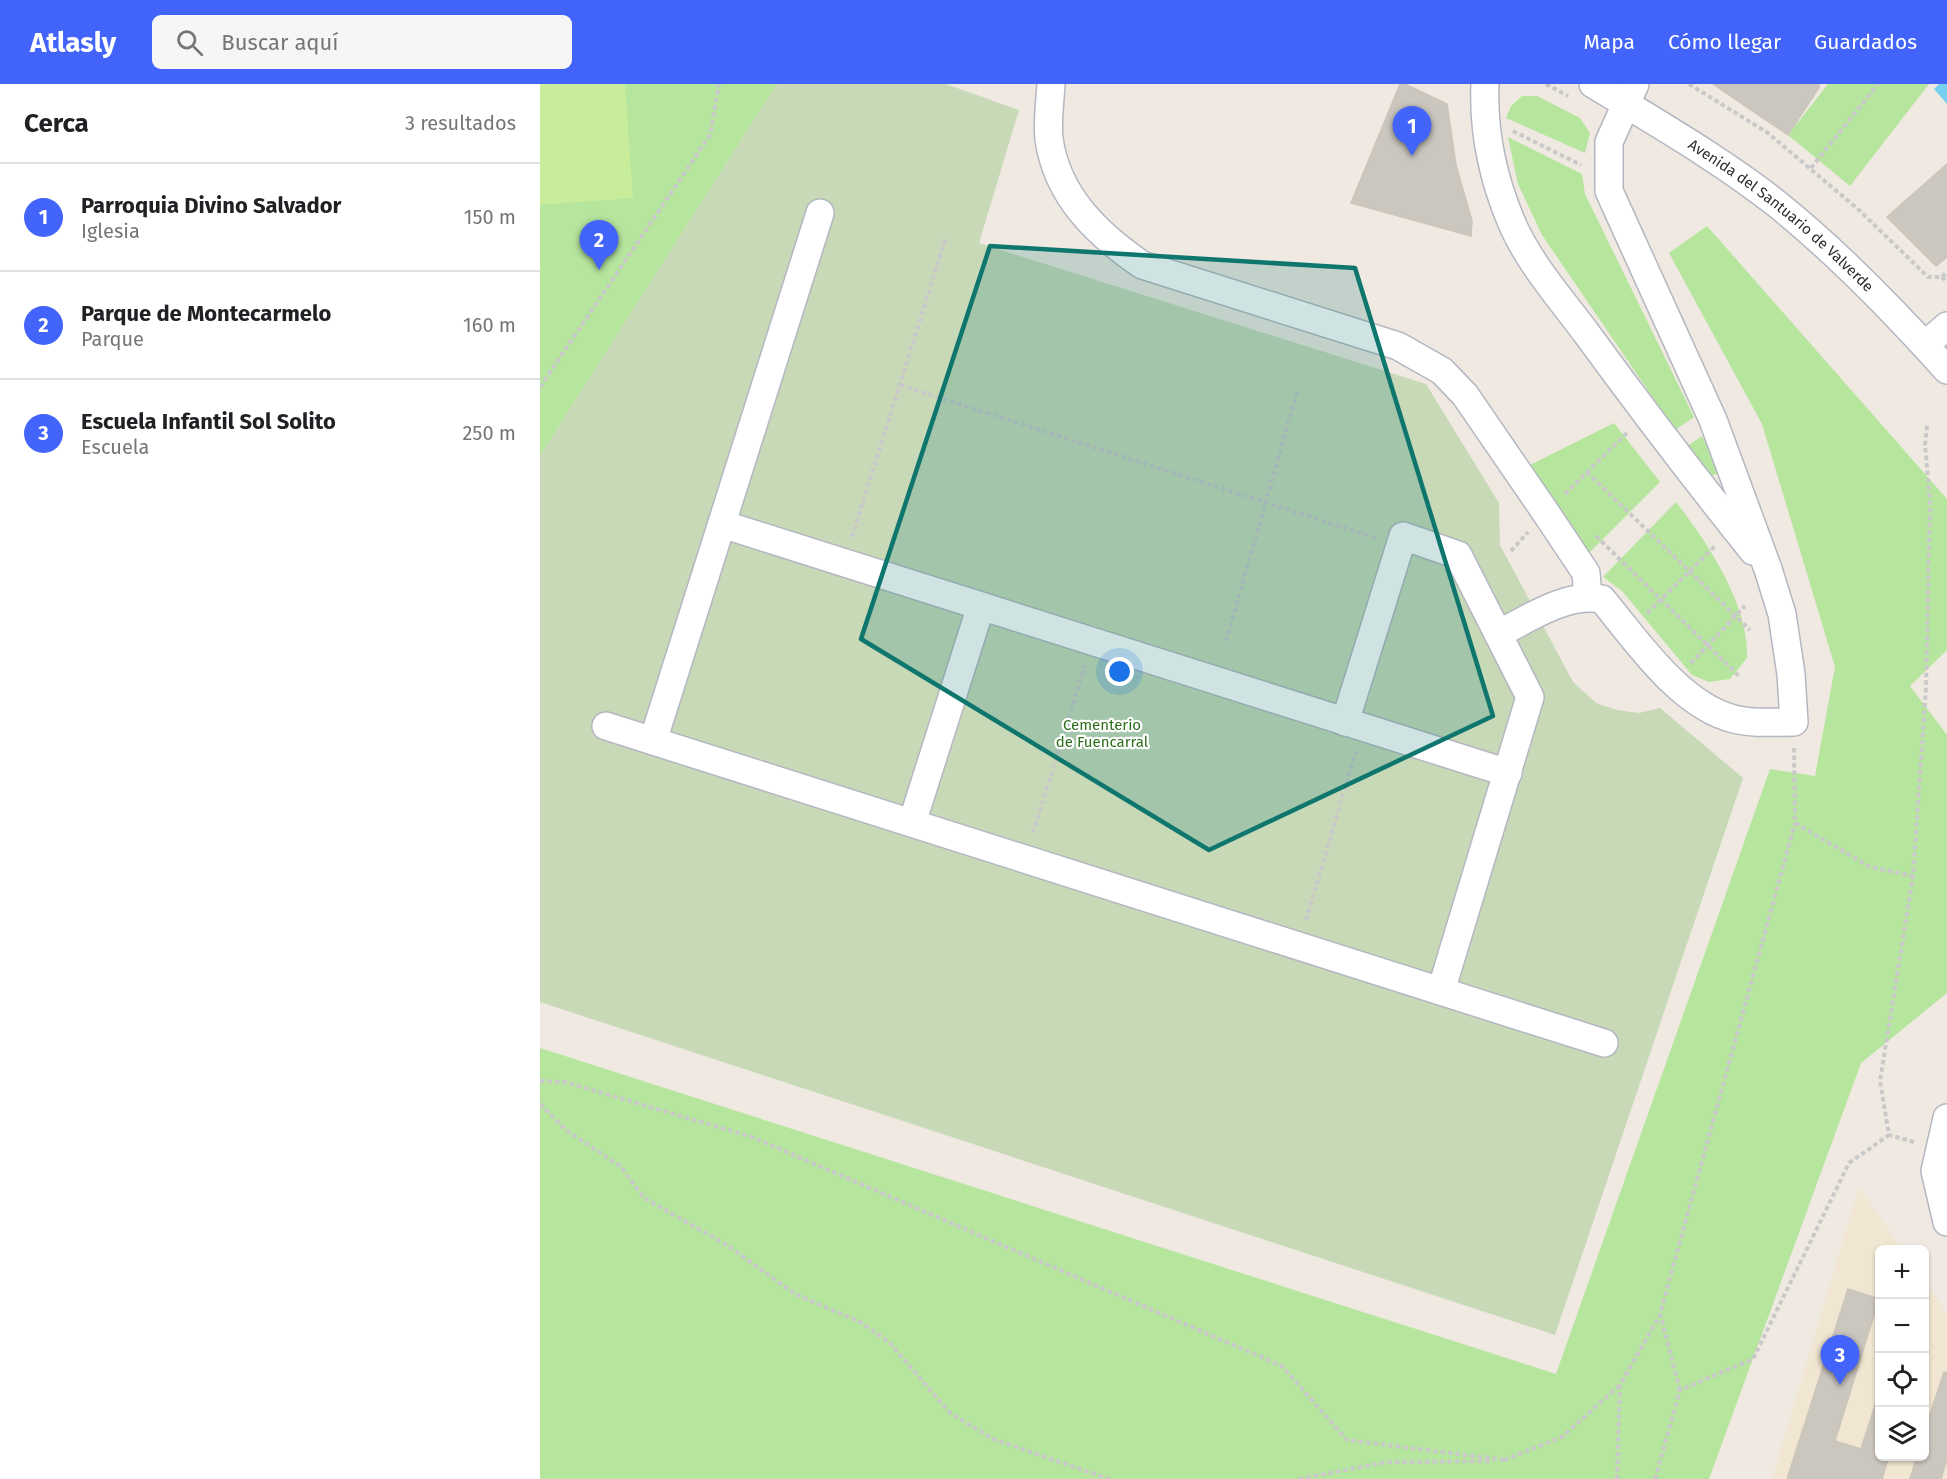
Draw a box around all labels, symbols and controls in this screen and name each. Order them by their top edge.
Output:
search box [152,15,572,69]
text: Atlasly [30,26,116,59]
icon: search [173,26,206,59]
text: Buscar aquí [221,29,339,56]
text: Mapa [1583,29,1635,55]
text: Cómo llegar [1668,29,1781,55]
text: Guardados [1814,29,1917,55]
pin: 1 [1392,106,1432,156]
text: Cerca [24,108,89,139]
text: 3 resultados [405,111,516,135]
street label: Avenida del Santuario de Valverde [1685,136,1877,296]
text: Parroquia Divino Salvador [81,192,341,219]
text: 1 [39,205,48,229]
text: 150 m [464,205,516,229]
text: Iglesia [81,219,140,243]
pin: 2 [580,220,618,270]
text: Parque de Montecarmelo [81,300,331,327]
text: 2 [38,313,49,337]
text: 160 m [463,313,516,337]
text: Parque [81,327,144,351]
text: Escuela Infantil Sol Solito [81,408,336,435]
text: 3 [38,421,49,445]
text: 250 m [462,421,516,445]
text: Escuela [81,435,149,459]
your location [1105,657,1134,686]
park label: Cementerio de Fuencarral [1056,716,1149,751]
map controls [1875,1245,1929,1461]
button: + [1875,1245,1929,1299]
button: − [1875,1299,1929,1353]
pin: 3 [1820,1336,1860,1385]
button: locate [1875,1353,1929,1407]
button: layers [1875,1407,1929,1461]

